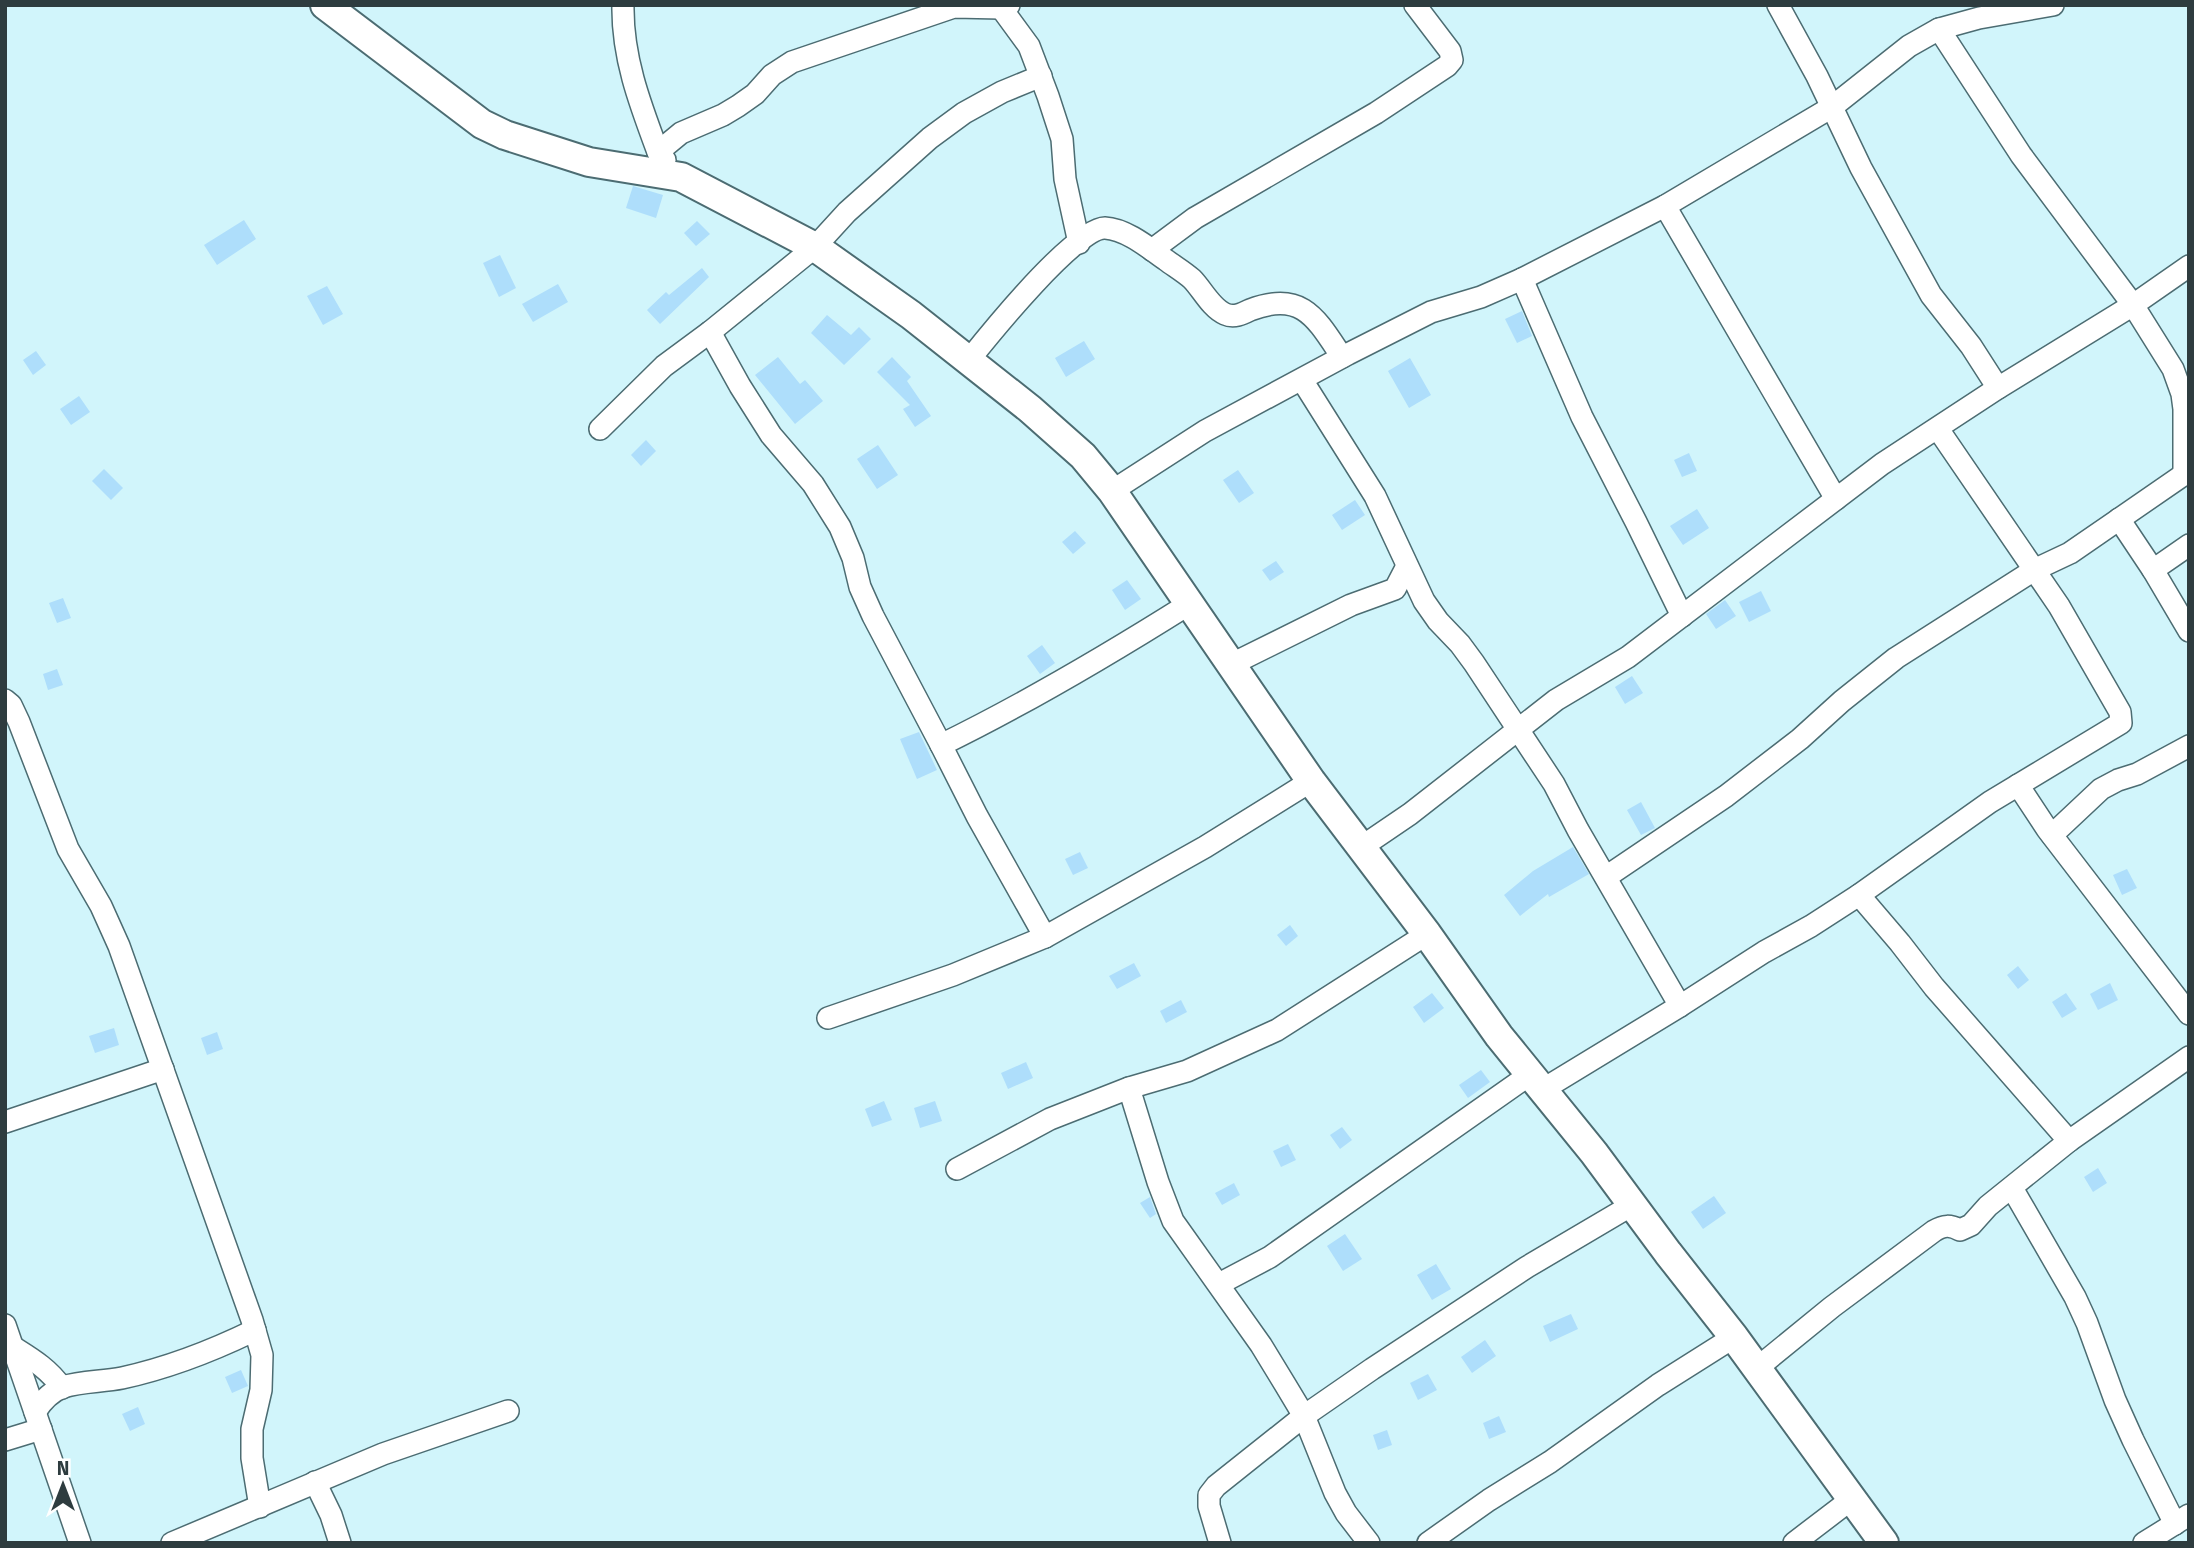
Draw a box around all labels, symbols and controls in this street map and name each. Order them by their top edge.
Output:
north arrow [28,1450,98,1520]
text: N [57,1457,69,1480]

